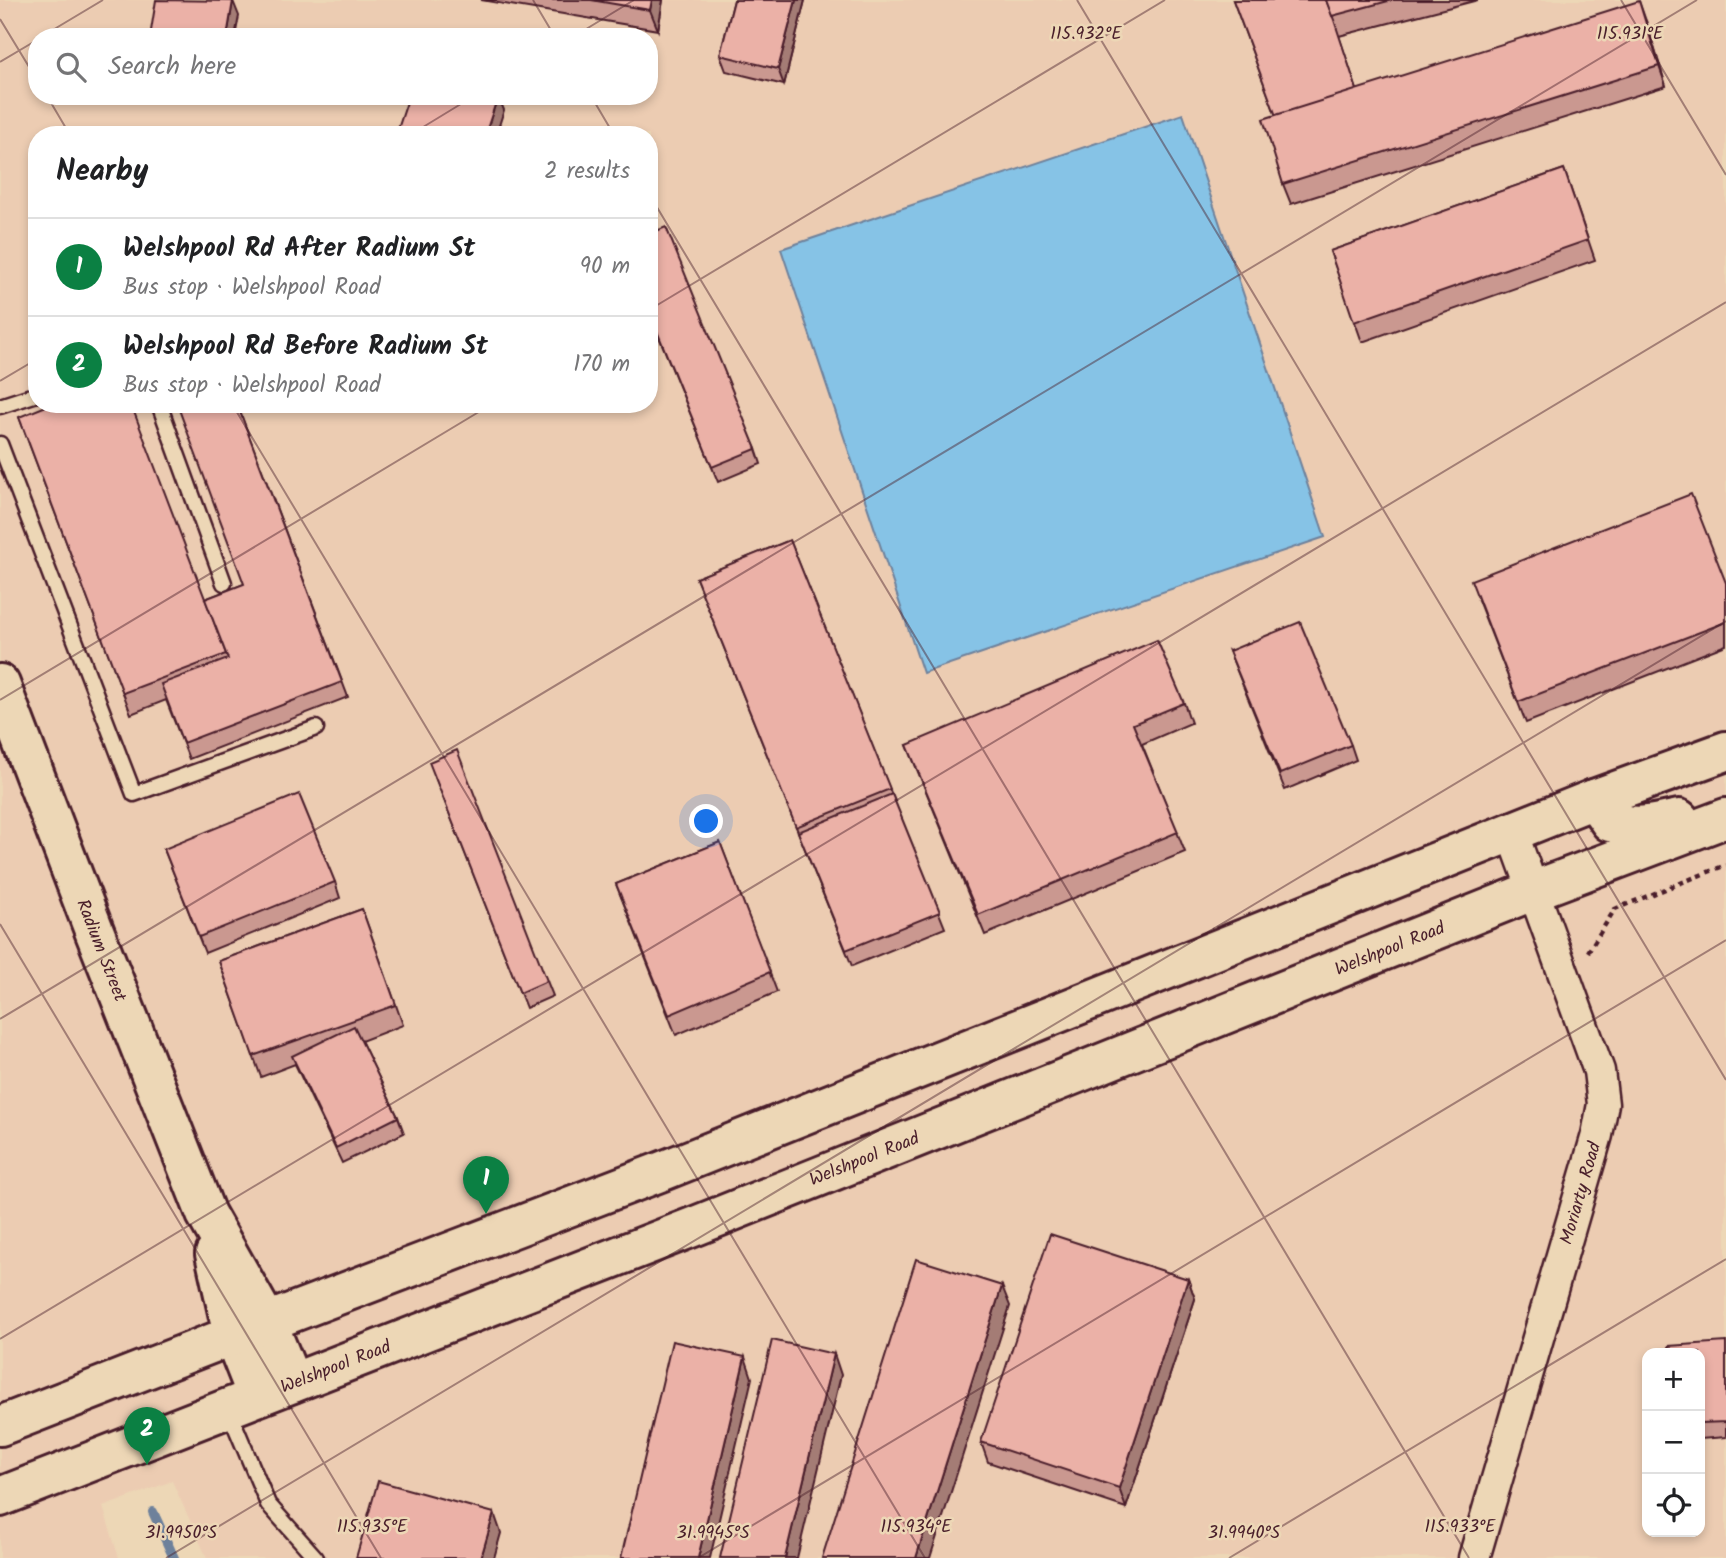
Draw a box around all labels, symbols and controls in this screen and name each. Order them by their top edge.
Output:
text: 115.932°E [1050,20,1122,49]
text: 115.931°E [1597,20,1664,49]
search box [28,28,658,105]
text: Search here [108,46,236,88]
icon: search [52,48,90,86]
text: Nearby [56,148,148,196]
text: 2 results [544,154,630,190]
text: Welshpool Rd After Radium St [123,228,475,270]
text: 1 [76,249,82,285]
text: 90 m [580,249,630,285]
text: Bus stop · Welshpool Road [123,270,381,306]
text: Welshpool Rd Before Radium St [123,326,488,368]
text: 2 [72,347,86,383]
text: 170 m [573,347,630,383]
text: Bus stop · Welshpool Road [123,368,381,404]
your location [689,804,723,838]
street label: Radium Street [67,895,134,1007]
street label: Welshpool Road [1331,914,1451,985]
street label: Welshpool Road [805,1124,925,1195]
street label: Moriarty Road [1553,1138,1611,1248]
pin: 1 [463,1156,509,1214]
street label: Welshpool Road [276,1333,397,1402]
map controls [1642,1348,1705,1537]
button: + [1642,1348,1705,1411]
pin: 2 [124,1407,170,1465]
button: − [1642,1411,1705,1474]
button: locate [1642,1474,1705,1537]
text: 115.935°E [337,1513,408,1542]
text: 115.934°E [881,1513,952,1542]
text: 115.933°E [1424,1513,1496,1542]
text: 31.9950°S [145,1519,217,1548]
text: 31.9945°S [676,1519,750,1548]
text: 31.9940°S [1208,1519,1281,1548]

